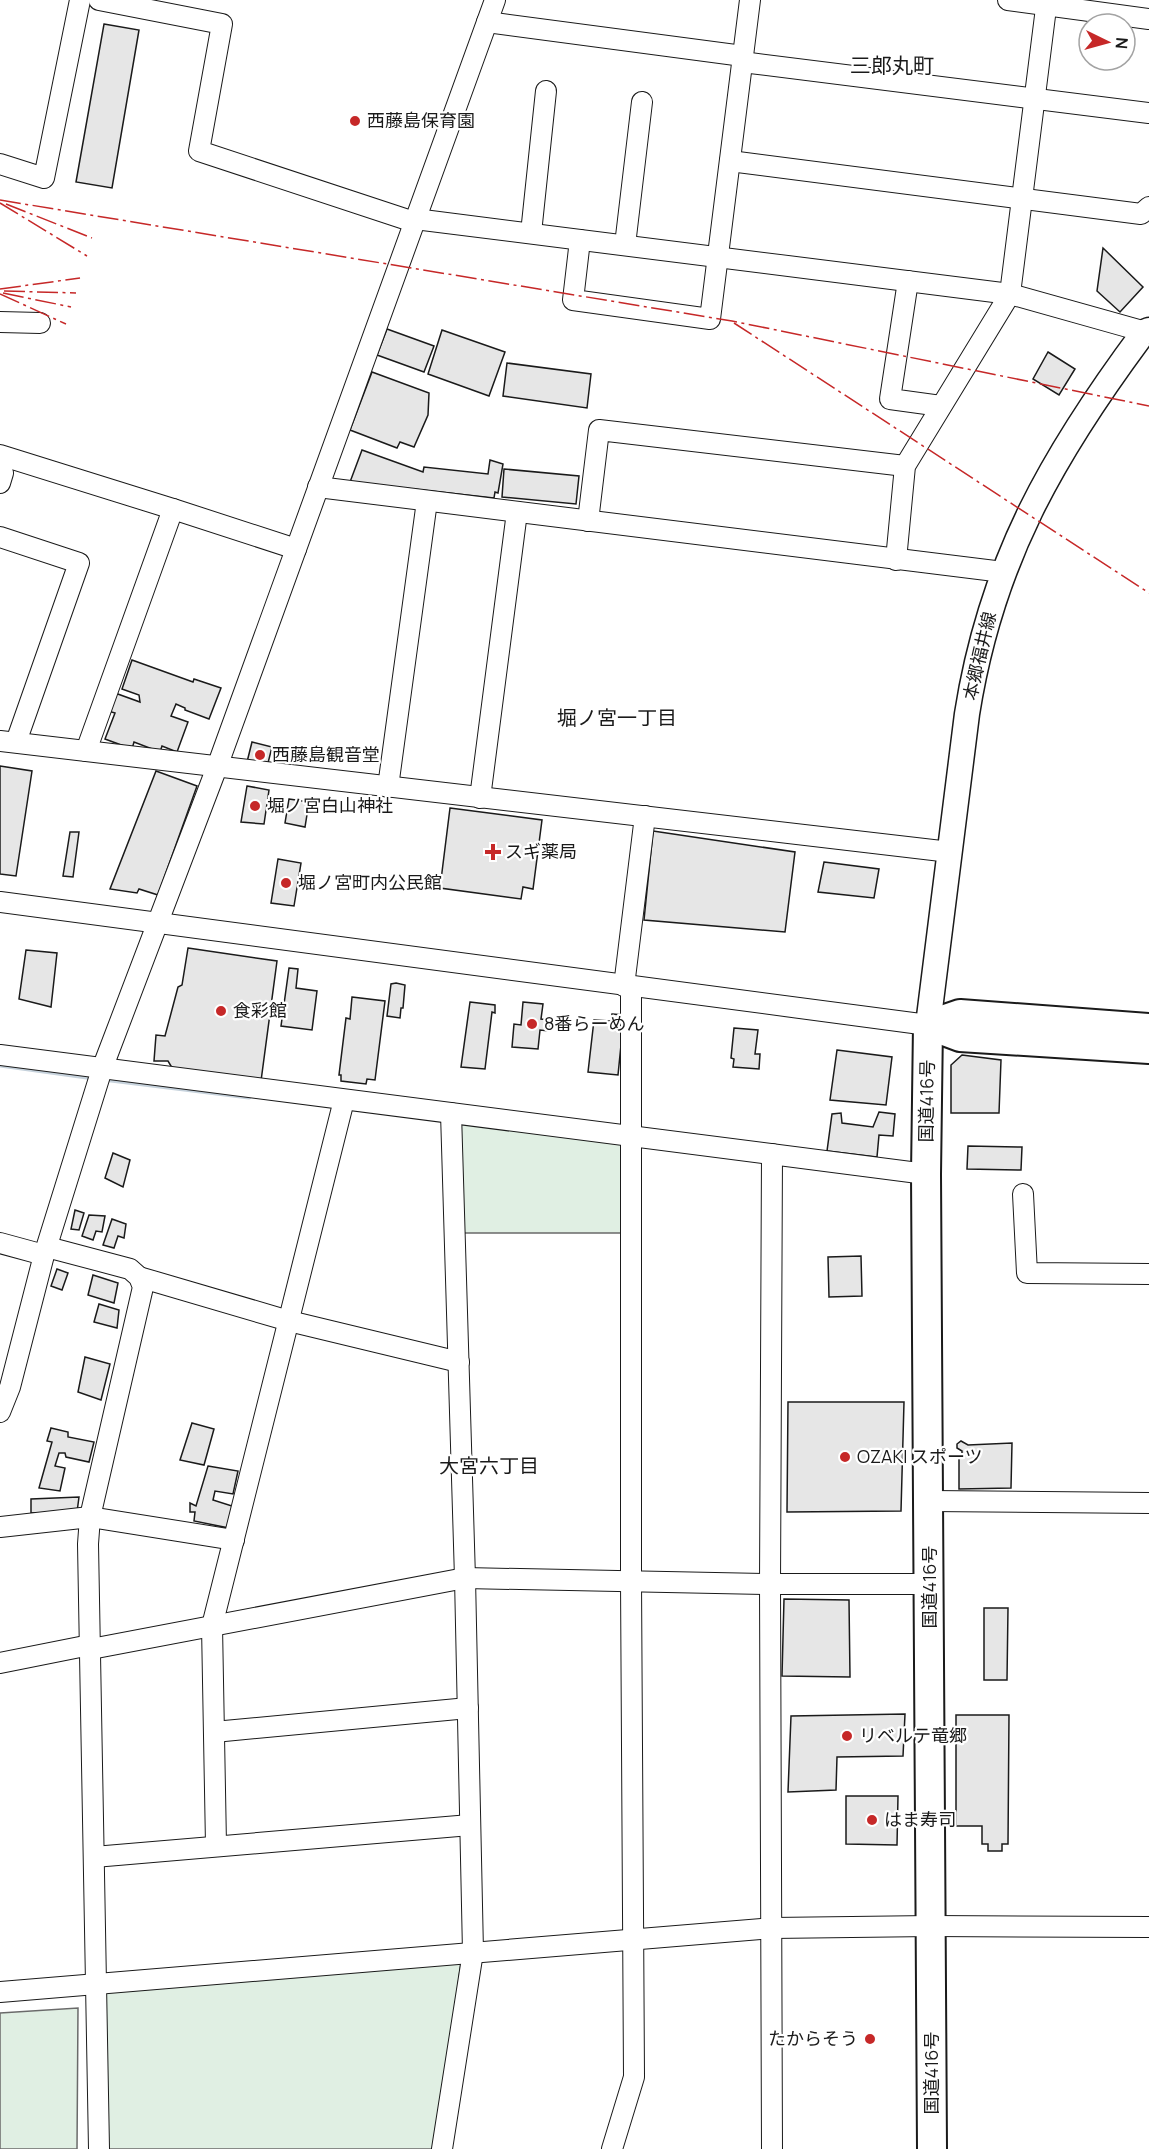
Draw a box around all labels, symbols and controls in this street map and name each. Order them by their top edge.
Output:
north arrow [1077,12,1137,72]
text: N [1110,37,1133,50]
district label: 三郎丸町 [850,51,934,79]
place label: 西藤島保育園 [367,108,475,132]
marker: 西藤島保育園 [348,114,362,128]
street label: 本郷福井線 [957,609,1001,702]
district label: 堀ノ宮一丁目 [557,704,677,731]
place label: 西藤島観音堂 [272,742,380,766]
marker: 西藤島観音堂 [253,748,267,762]
place label: 堀ノ宮白山神社 [267,793,393,817]
marker: 堀ノ宮白山神社 [248,799,262,813]
place label: スギ薬局 [505,839,577,863]
marker: スギ薬局 [486,845,500,859]
place label: 堀ノ宮町内公民館 [298,870,442,894]
marker: 堀ノ宮町内公民館 [279,876,293,890]
place label: 食彩館 [233,998,287,1022]
marker: 食彩館 [214,1004,228,1018]
place label: 8番らーめん [544,1011,644,1035]
marker: 8番らーめん [525,1017,539,1031]
street label: 国道416号 [913,1059,939,1143]
place label: OZAKI スポーツ [857,1444,983,1468]
marker: OZAKI スポーツ [838,1450,852,1464]
district label: 大宮六丁目 [439,1452,539,1479]
street label: 国道416号 [917,1546,941,1628]
place label: リベルテ竜郷 [859,1723,967,1747]
marker: リベルテ竜郷 [840,1729,854,1743]
place label: はま寿司 [884,1807,956,1831]
marker: はま寿司 [865,1813,879,1827]
place label: たからそう [768,2026,858,2050]
marker: たからそう [863,2032,877,2046]
street label: 国道416号 [919,2032,943,2114]

